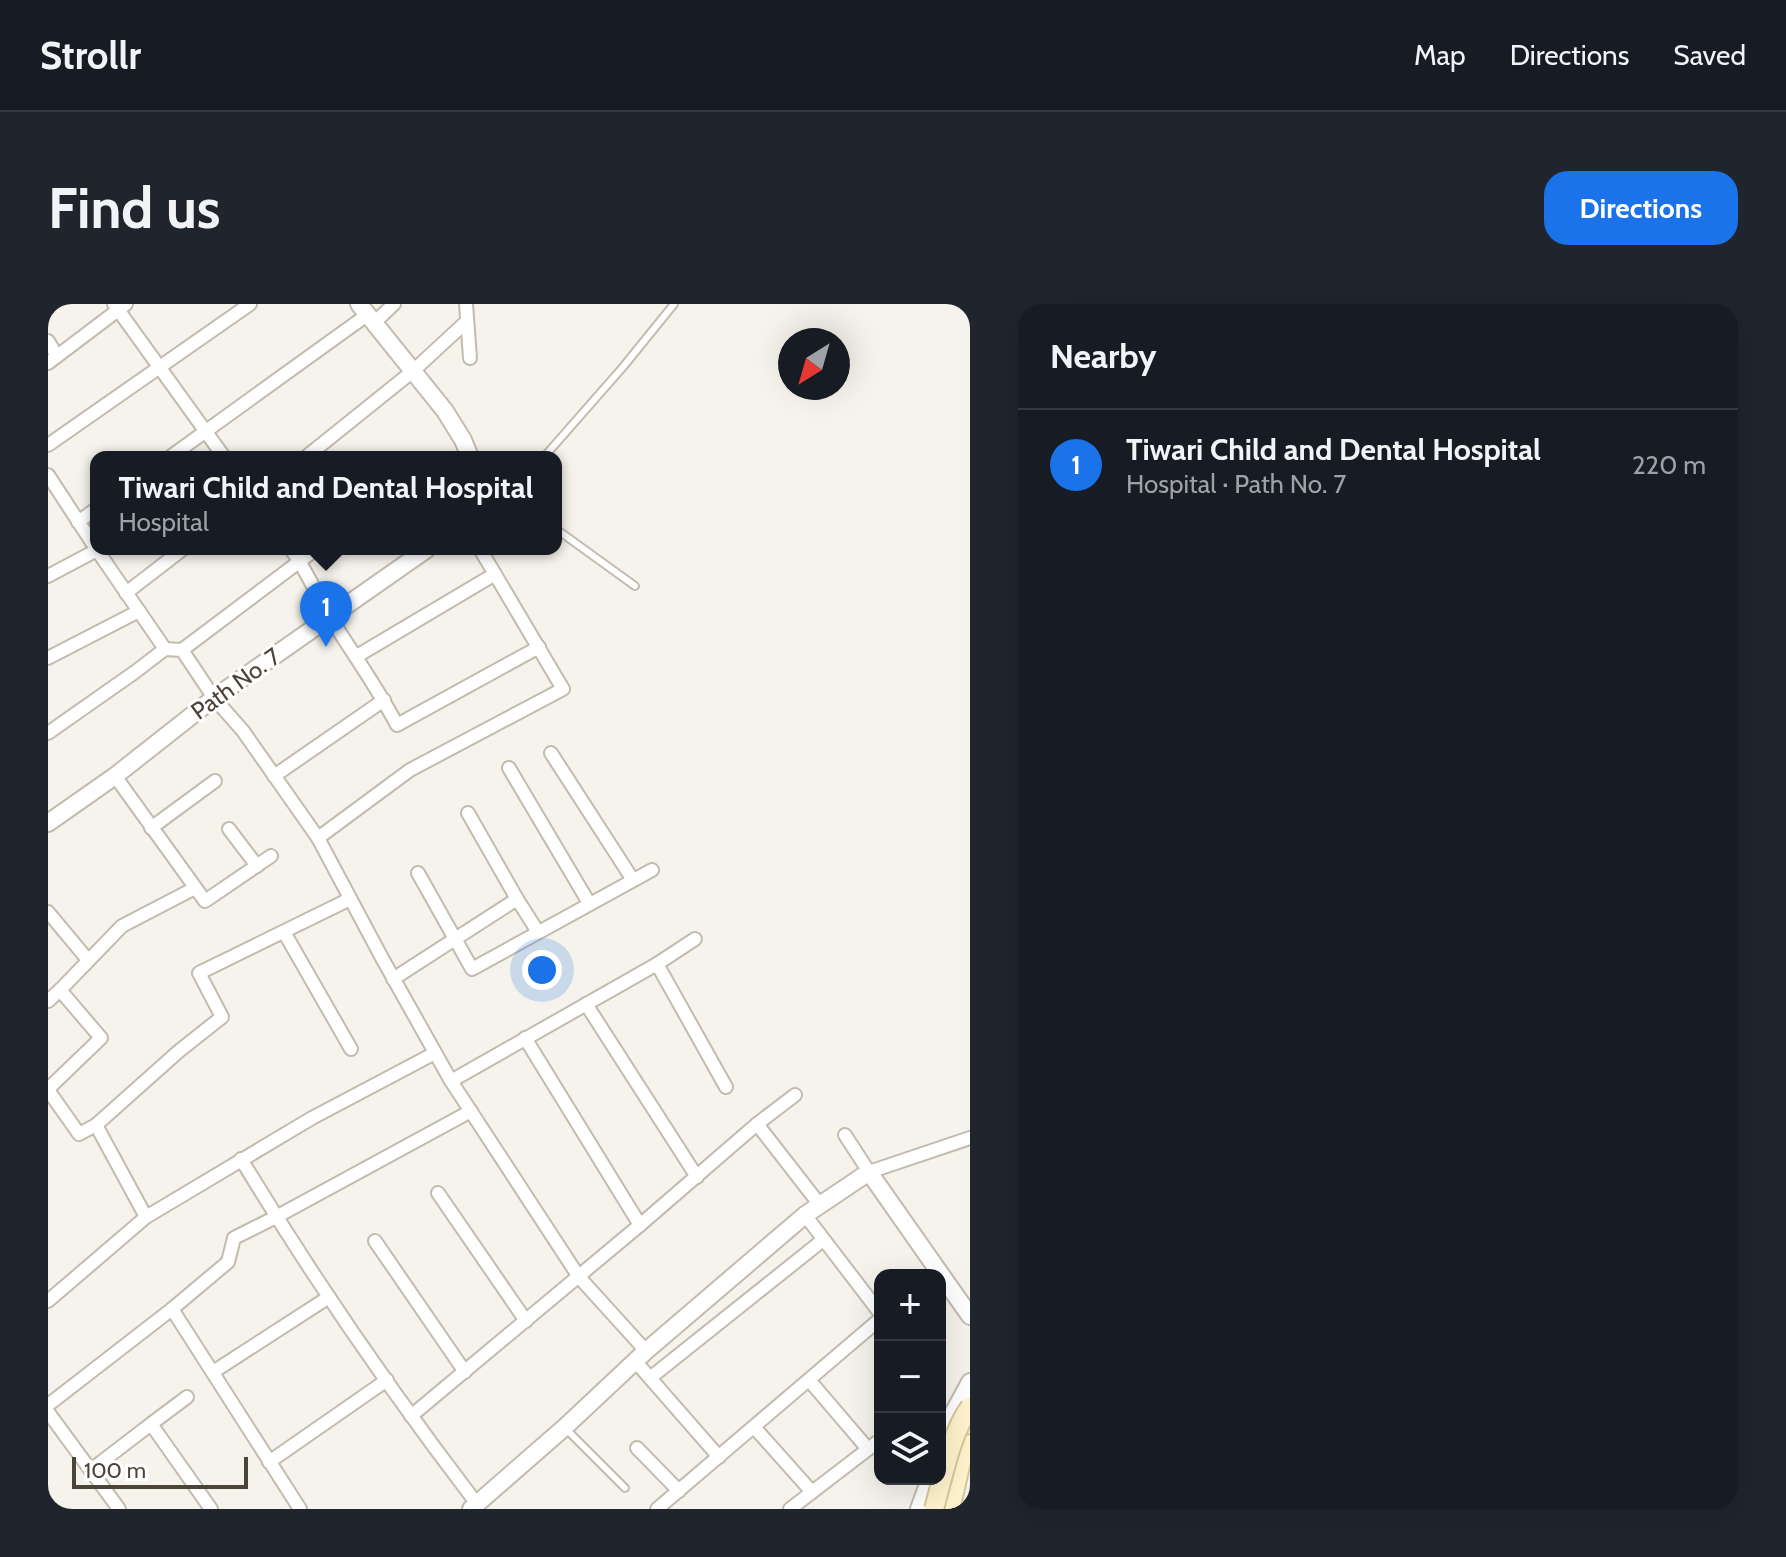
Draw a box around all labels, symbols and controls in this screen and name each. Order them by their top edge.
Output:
text: Strollr [40,32,141,79]
text: Map [1414,38,1466,72]
text: Directions [1510,38,1629,72]
text: Saved [1673,38,1746,72]
button: Directions [1544,171,1738,245]
text: Find us [48,174,221,242]
north arrow [778,328,850,400]
text: Nearby [1050,335,1157,377]
text: Tiwari Child and Dental Hospital [1126,431,1541,468]
text: 1 [1071,449,1081,481]
text: 220 m [1632,449,1706,481]
popup [90,451,562,555]
text: Hospital · Path No. 7 [1126,468,1346,500]
text: Tiwari Child and Dental Hospital [119,469,533,506]
text: Hospital [119,506,209,538]
pin: 1 [300,581,352,647]
street label: Path No. 7 [185,641,286,726]
your location [522,950,562,990]
map controls [874,1269,946,1485]
button: + [874,1269,946,1341]
button: − [874,1341,946,1413]
button: layers [874,1413,946,1485]
scale bar [72,1453,248,1489]
text: 100 m [84,1457,146,1484]

